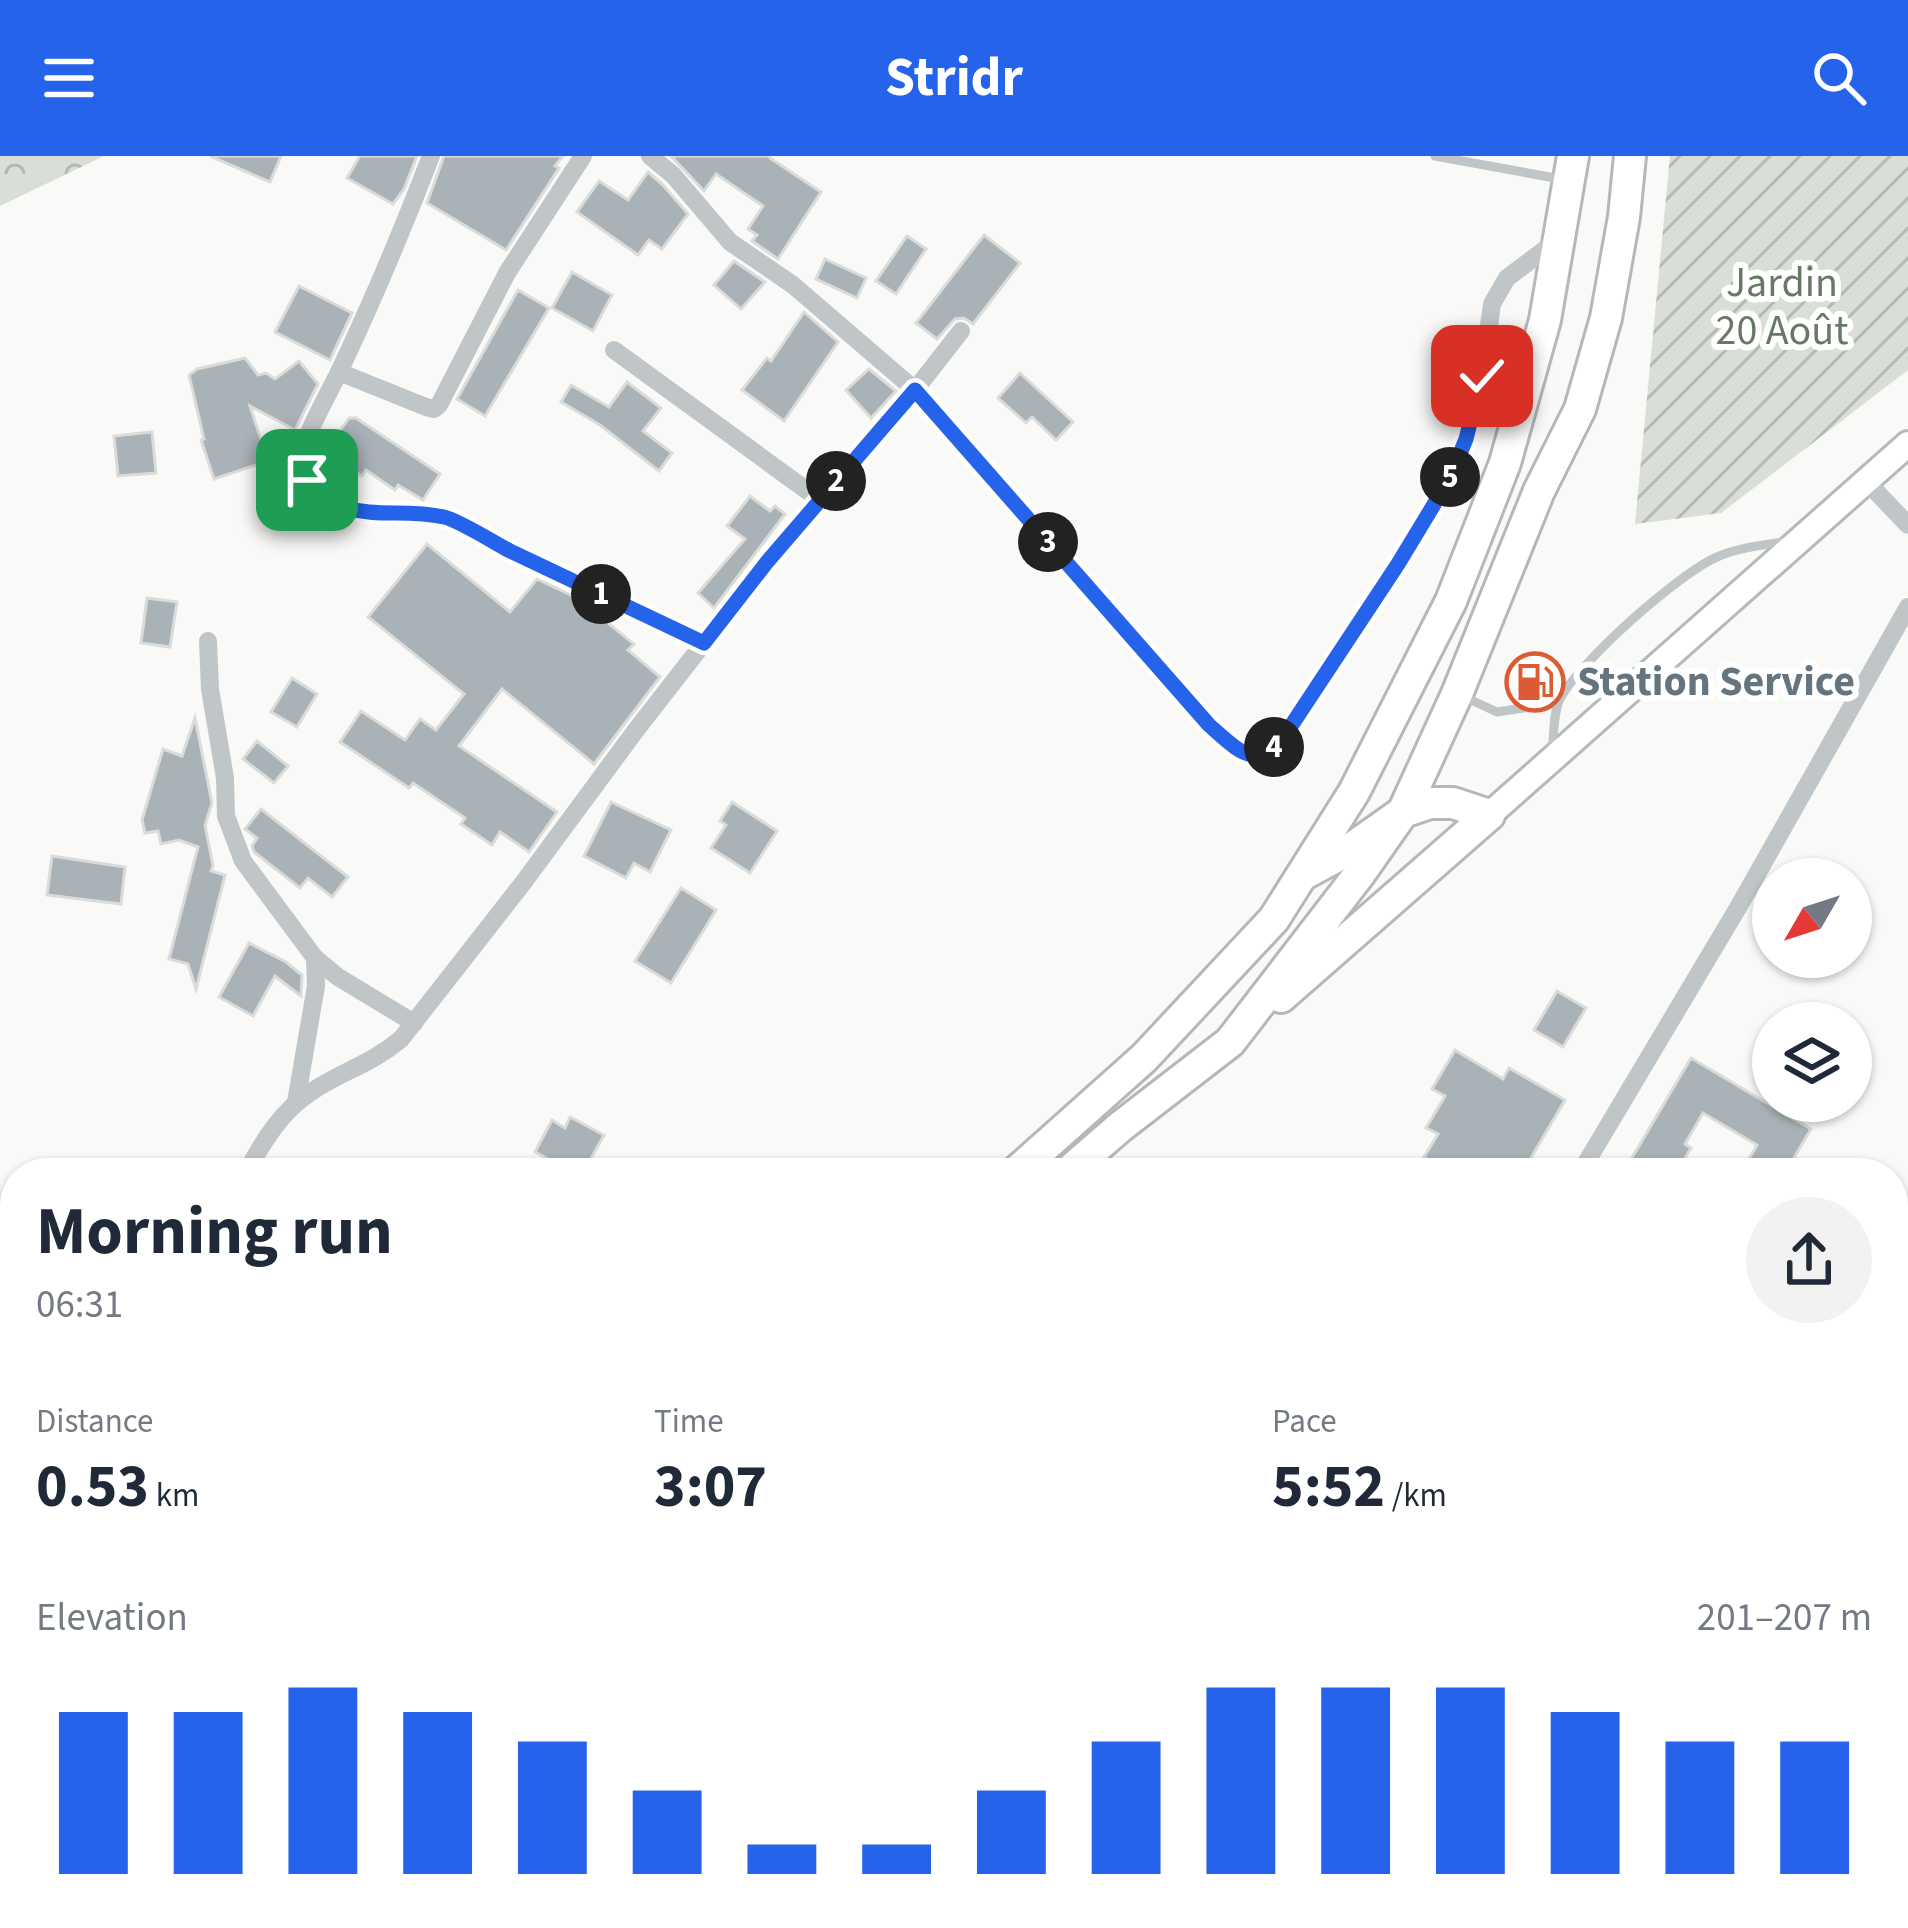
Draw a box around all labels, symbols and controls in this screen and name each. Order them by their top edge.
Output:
text: Stridr [885,40,1023,117]
icon: menu [36,45,102,111]
icon: search [1806,45,1872,111]
park label: Jardin 20 Août [1716,253,1848,361]
pin [1431,325,1533,427]
icon: check [1449,343,1515,409]
pin [256,429,358,531]
icon: arrive [274,447,340,513]
pin: 5 [1420,447,1480,507]
pin: 2 [806,451,866,511]
text: 5 [1441,453,1459,500]
text: 2 [827,457,845,504]
pin: 3 [1018,512,1078,572]
text: 3 [1039,518,1057,565]
pin: 1 [571,564,631,624]
text: 1 [592,570,610,617]
fuel station icon: Station Service [1504,651,1566,713]
place label: Station Service [1577,652,1855,712]
pin: 4 [1244,717,1304,777]
text: 4 [1265,723,1283,770]
north arrow [1752,858,1872,978]
map controls [1752,858,1872,1122]
button: layers [1752,1002,1872,1122]
text: Morning run [36,1185,393,1279]
button: share [1746,1197,1872,1323]
text: 06:31 [36,1277,123,1333]
text: Distance [36,1398,153,1445]
text: Time [654,1398,724,1445]
text: Pace [1272,1398,1337,1445]
text: 0.53 [36,1445,149,1530]
text: 3:07 [654,1445,767,1530]
text: 5:52 [1272,1445,1385,1530]
text: km [149,1472,199,1519]
text: /km [1385,1472,1447,1519]
text: Elevation [36,1590,188,1646]
text: 201–207 m [1697,1590,1872,1646]

